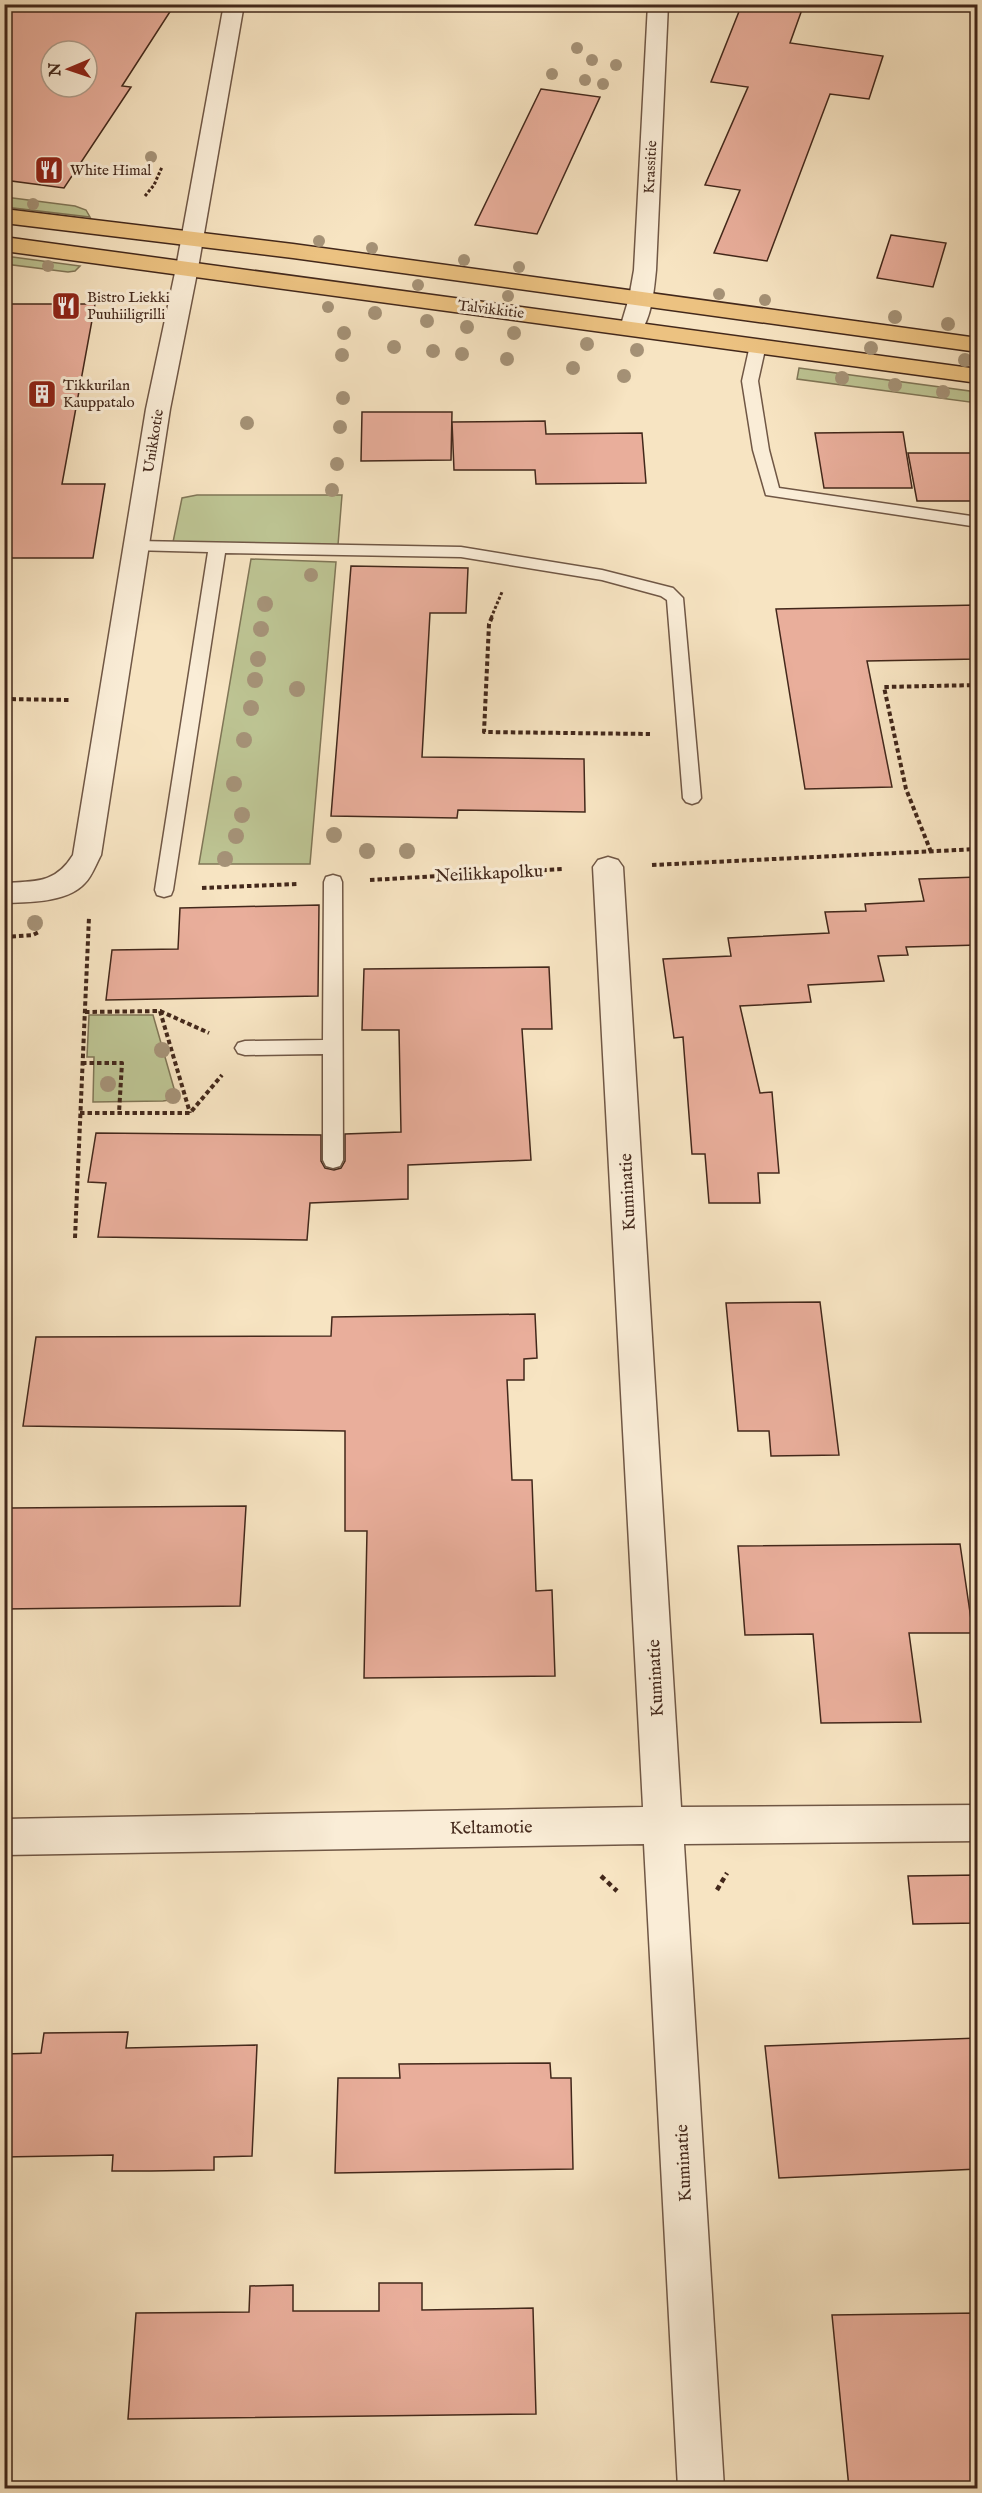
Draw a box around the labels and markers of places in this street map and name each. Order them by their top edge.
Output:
restaurant icon: White Himal [33,154,65,186]
place label: White Himal [70,161,152,180]
place label: Bistro Liekki Puuhiiligrilli [87,288,170,324]
restaurant icon: Bistro Liekki Puuhiiligrilli [50,290,82,322]
place label: Tikkurilan Kauppatalo [63,376,135,412]
building icon: Tikkurilan Kauppatalo [26,378,58,410]

